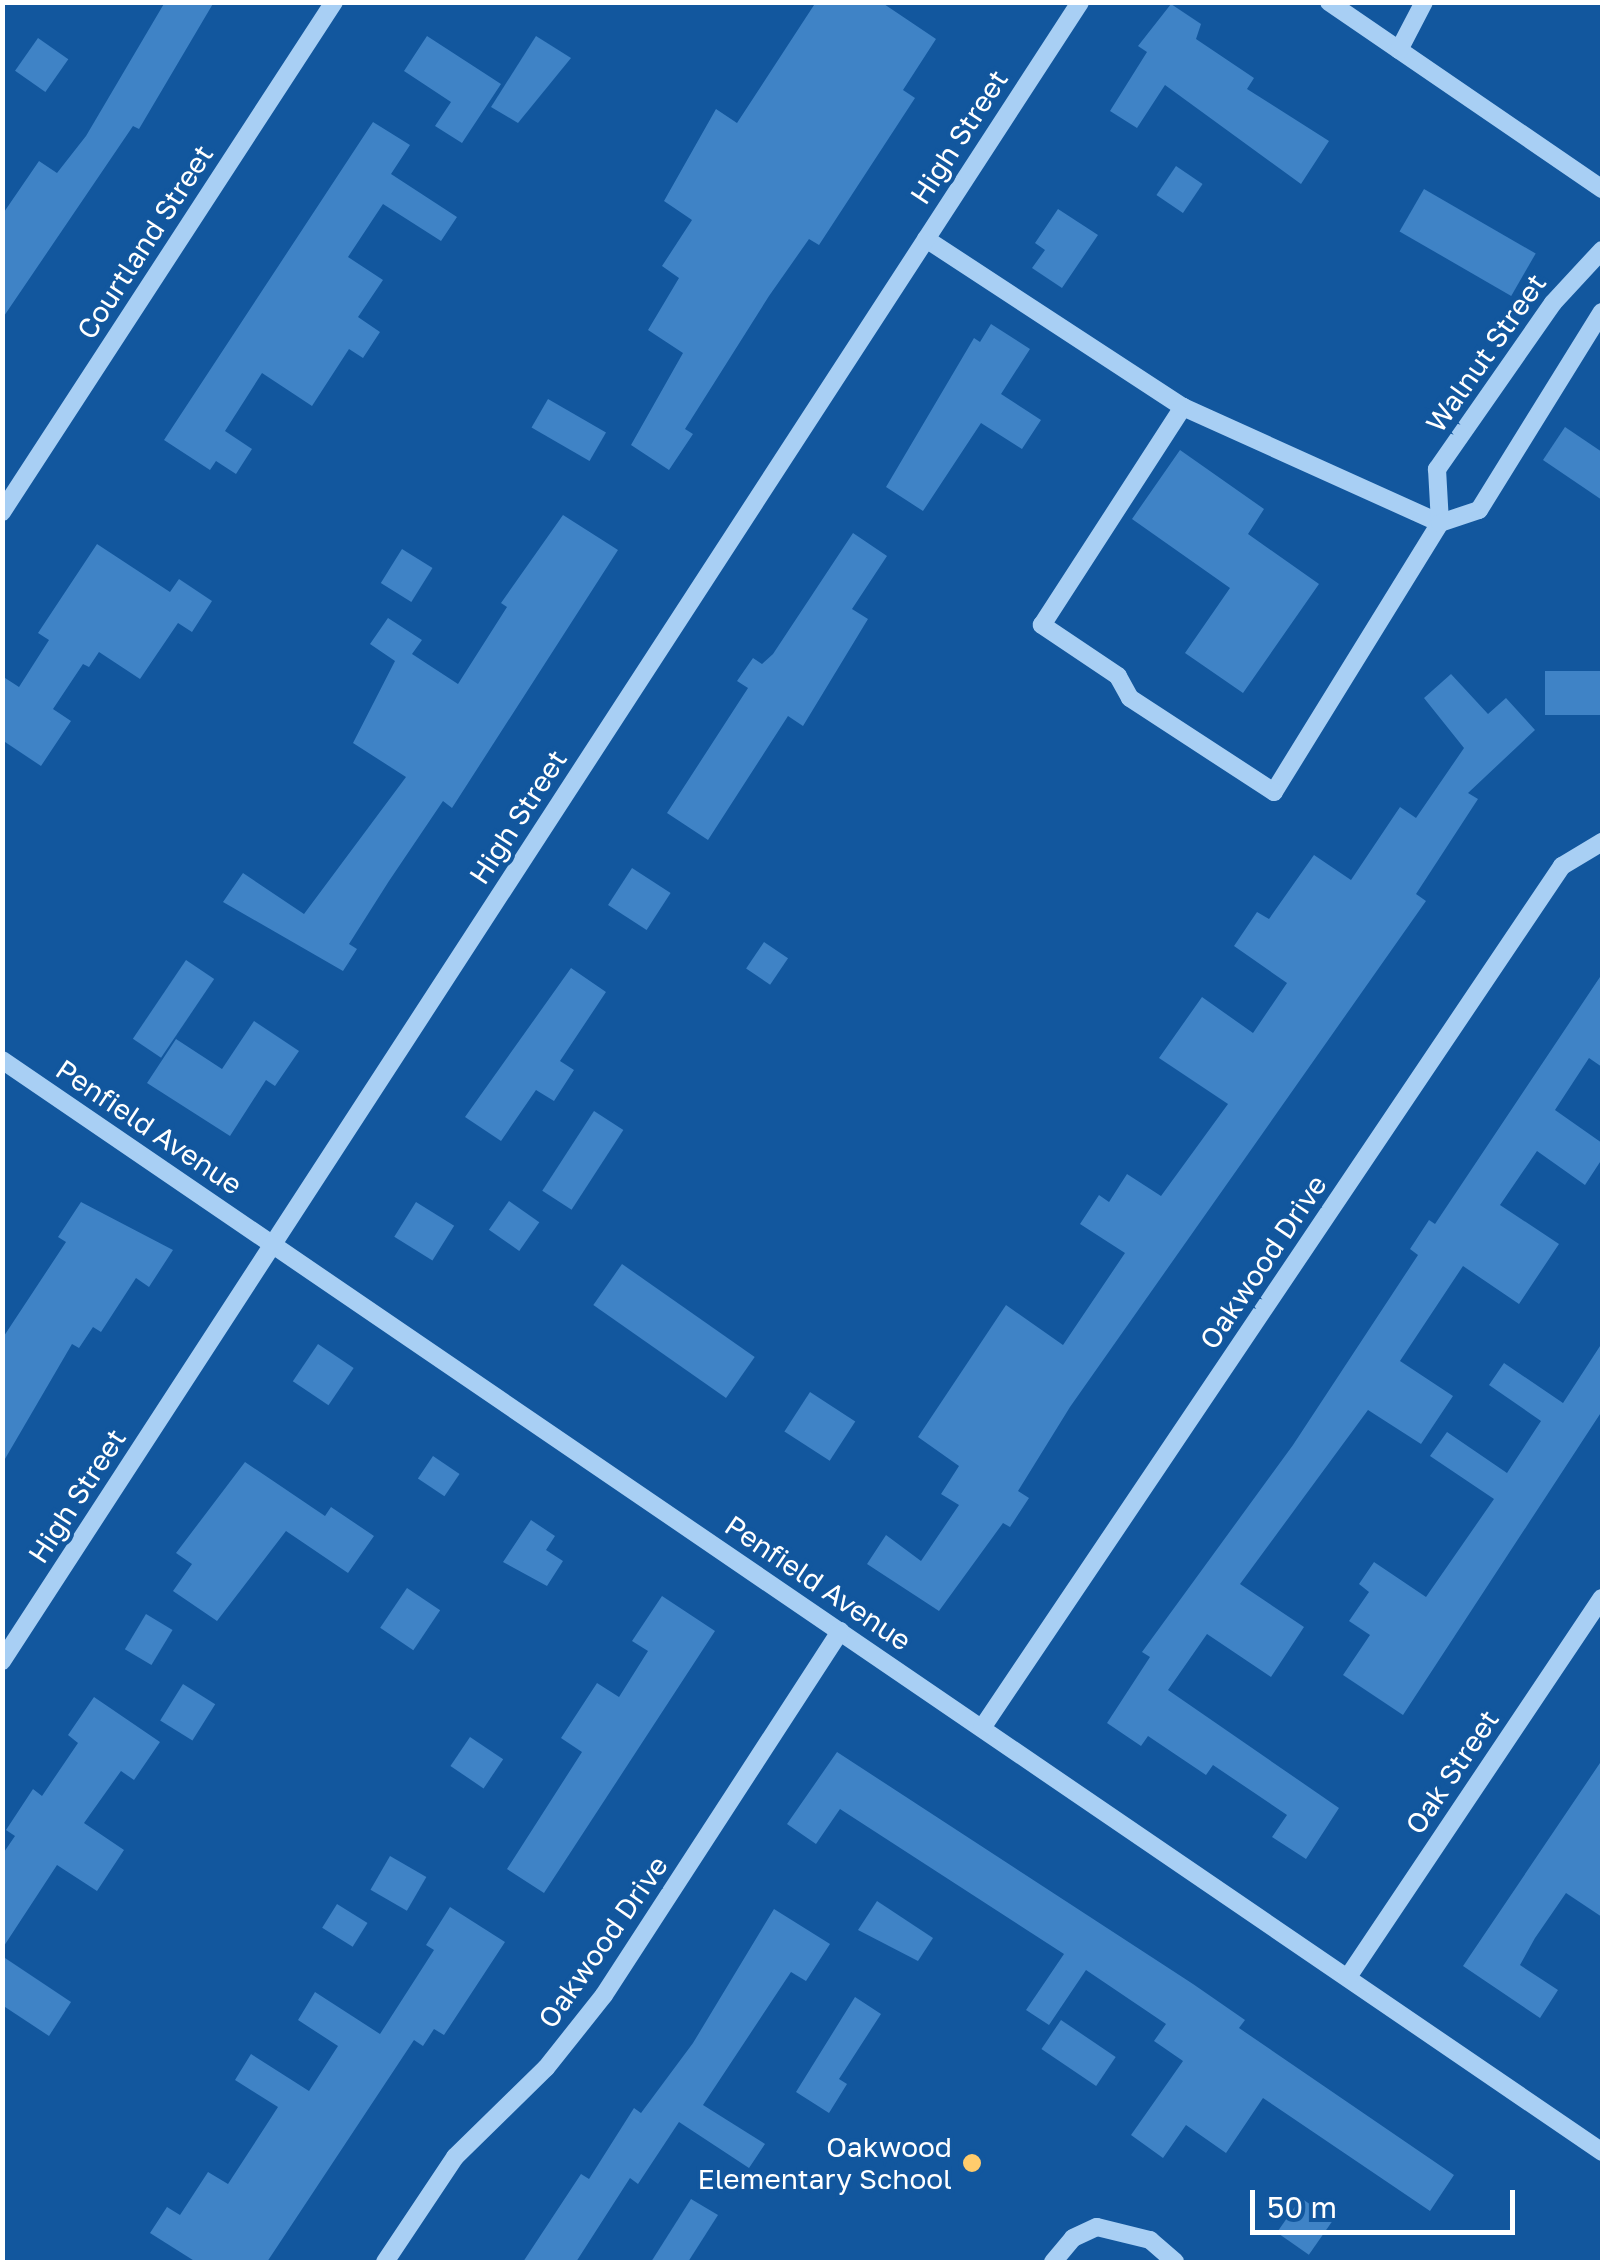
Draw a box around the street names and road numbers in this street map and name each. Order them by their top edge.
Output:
street label: High Street [903,64,1015,210]
street label: Courtland Street [70,139,220,345]
street label: Walnut Street [1419,267,1553,439]
street label: High Street [462,744,574,890]
street label: Penfield Avenue [50,1052,248,1202]
street label: Oakwood Drive [1193,1169,1333,1355]
street label: High Street [21,1423,133,1569]
street label: Penfield Avenue [719,1508,917,1658]
street label: Oak Street [1398,1704,1506,1840]
street label: Oakwood Drive [531,1850,675,2034]

